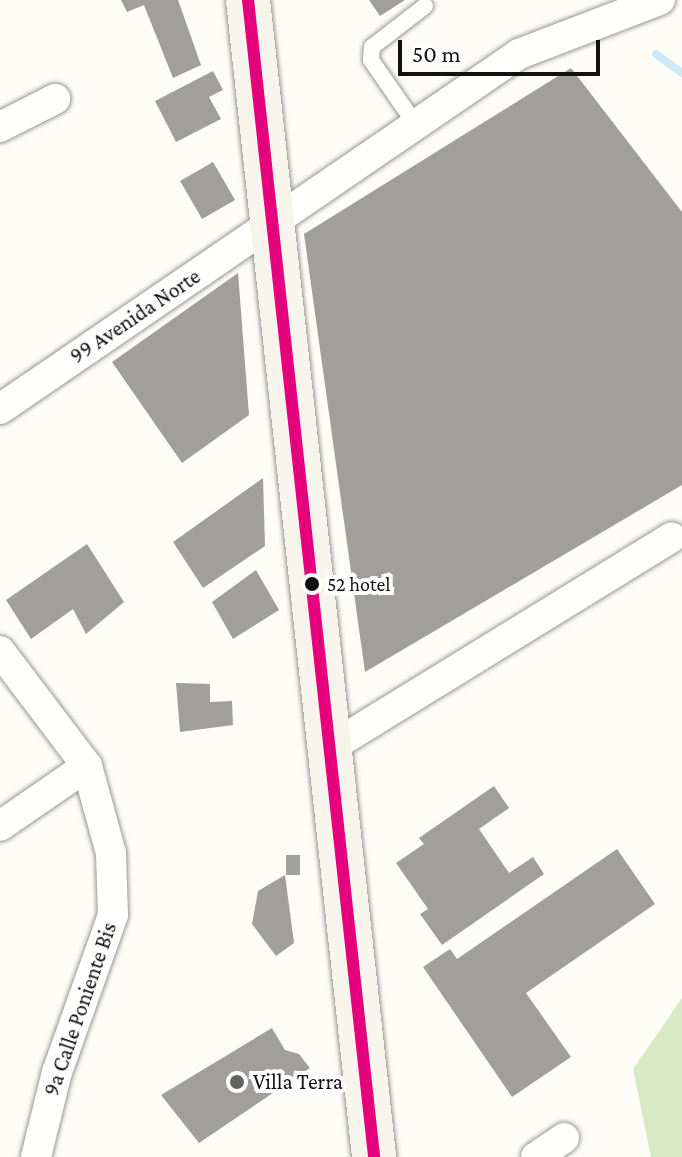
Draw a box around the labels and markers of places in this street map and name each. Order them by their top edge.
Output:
place label: 52 hotel [327,572,390,596]
marker: 52 hotel [304,576,320,592]
place label: Villa Terra [253,1069,343,1095]
marker: Villa Terra [228,1073,246,1091]

